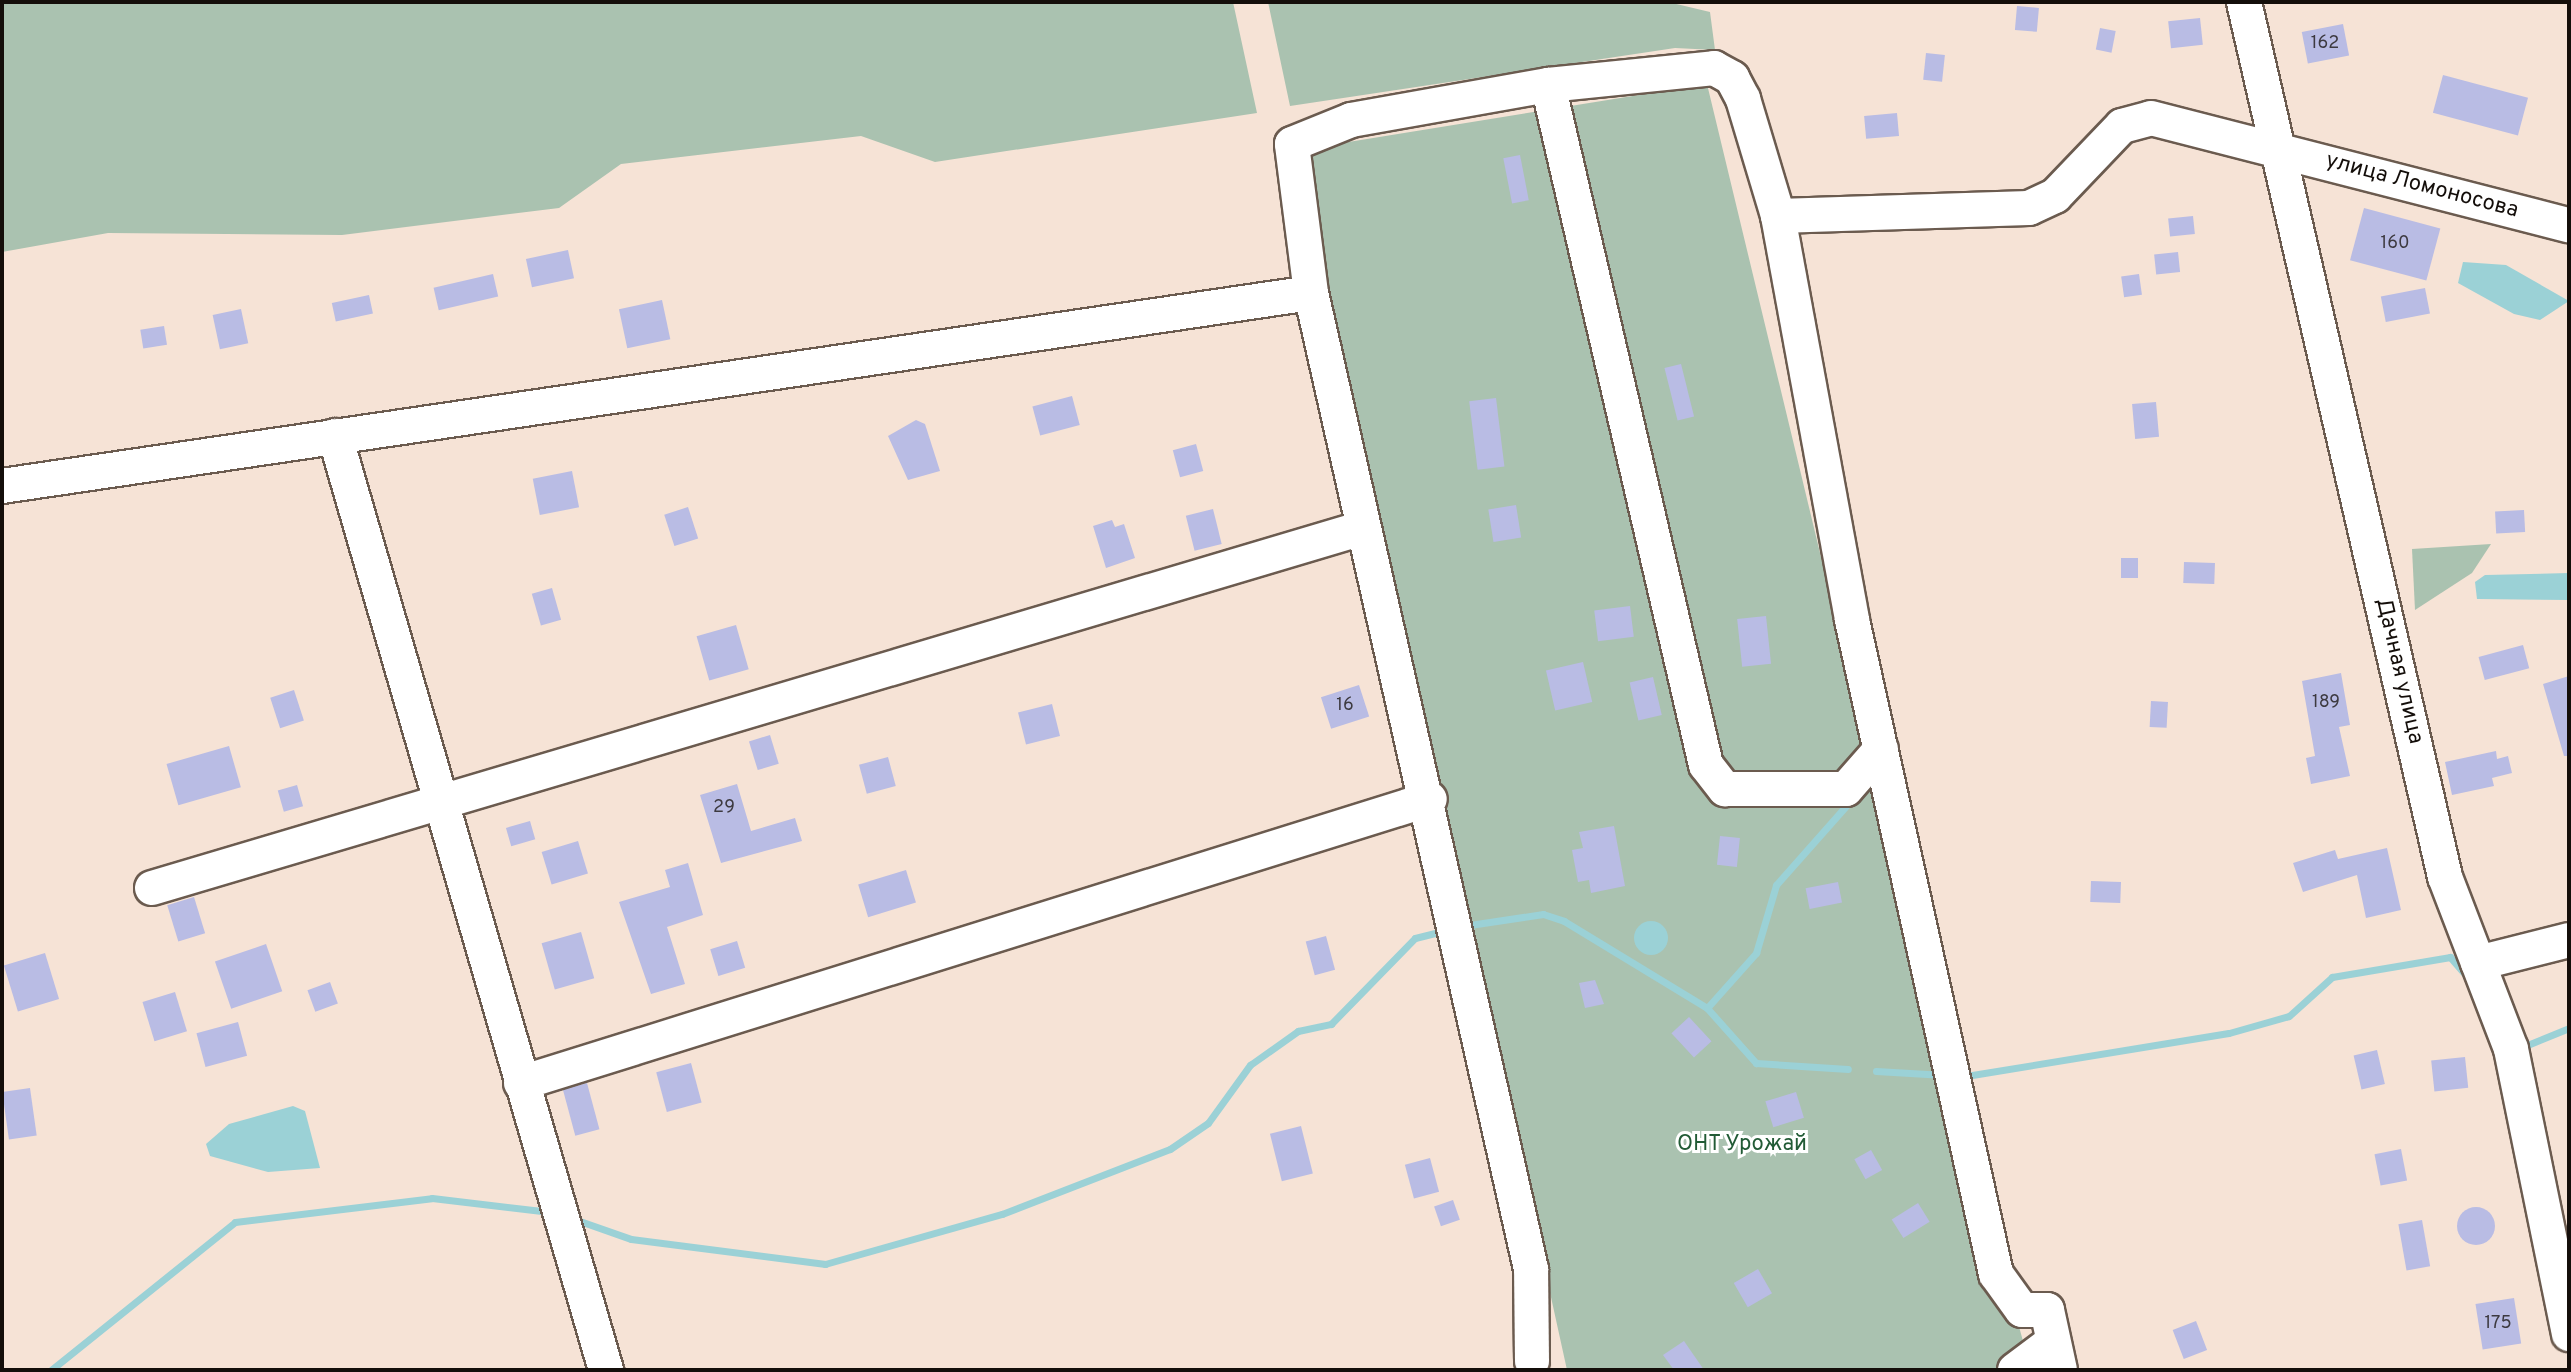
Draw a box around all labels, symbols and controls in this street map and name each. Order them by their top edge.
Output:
house number: 162 [2311,33,2339,55]
street label: улица Ломоносова [2323,148,2521,224]
house number: 160 [2380,233,2410,255]
street label: Дачная улица [2369,595,2429,747]
house number: 189 [2312,692,2340,714]
house number: 16 [1336,695,1354,717]
house number: 29 [713,797,735,819]
park label: ОНТ Урожай [1677,1132,1807,1158]
house number: 175 [2484,1313,2512,1335]

